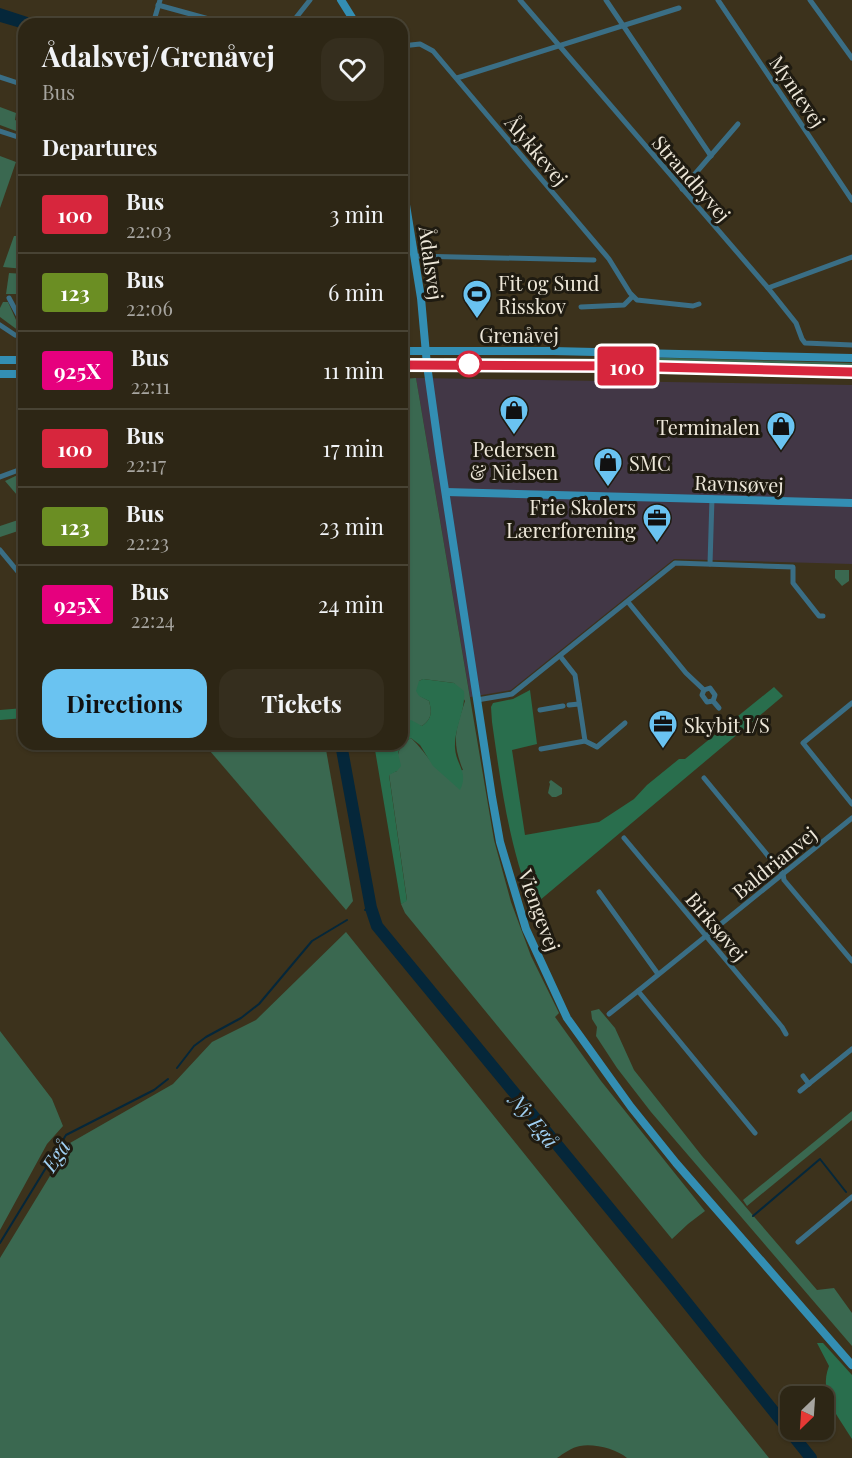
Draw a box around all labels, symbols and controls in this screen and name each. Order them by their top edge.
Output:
text: Ådalsvej/Grenåvej [42,37,275,74]
button: heart [321,38,384,101]
street label: Myntevej [764,50,832,132]
text: Bus [42,78,75,105]
street label: Ålykkevej [499,108,574,191]
street label: Strandbyvej [647,129,737,227]
text: Departures [42,132,157,162]
text: Bus [126,186,164,216]
text: 3 min [329,199,384,229]
text: 100 [57,200,93,228]
text: 22:03 [126,216,172,243]
street label: Ådalsvej [413,224,451,301]
text: Bus [126,264,164,294]
place label: Fit og Sund Risskov [498,269,600,319]
text: 6 min [328,277,384,307]
text: 123 [60,278,90,306]
sports icon: Fit og Sund Risskov [461,278,493,320]
text: 22:06 [126,294,173,321]
street label: Grenåvej [479,321,559,348]
text: Bus [131,342,169,372]
line badge: 100 [592,346,662,386]
unlabelled marker [456,351,482,377]
text: 100 [609,352,645,380]
text: 11 min [323,355,384,385]
text: 925X [54,356,101,384]
text: 22:11 [131,372,170,399]
shop icon: Pedersen & Nielsen [498,394,530,436]
shop icon: Terminalen [765,410,797,452]
place label: Terminalen [656,413,760,440]
text: Bus [126,420,164,450]
text: 17 min [323,433,384,463]
text: 100 [57,434,93,462]
place label: Pedersen & Nielsen [470,435,558,485]
shop icon: SMC [592,446,624,488]
place label: SMC [629,449,671,476]
text: 22:17 [126,450,166,477]
street label: Ravnsøvej [694,468,784,498]
place label: Frie Skolers Lærerforening [506,493,636,543]
text: Bus [126,498,164,528]
office icon: Frie Skolers Lærerforening [641,502,673,544]
text: 23 min [319,511,384,541]
text: 123 [60,512,90,540]
text: 22:23 [126,528,169,555]
text: Bus [131,576,169,606]
text: 24 min [318,589,384,619]
text: 925X [54,590,101,618]
text: 22:24 [131,606,175,633]
button: Directions [42,669,207,738]
button: Tickets [219,669,384,738]
office icon: Skybit I/S [647,708,679,750]
place label: Skybit I/S [684,711,770,738]
street label: Baldrianvej [726,820,822,904]
street label: Viengevej [512,864,567,955]
street label: Birksøvej [680,886,754,966]
water label: Ny Egå [503,1085,566,1153]
water label: Egå [34,1133,76,1177]
north arrow [780,1386,834,1440]
map controls [780,1386,834,1440]

